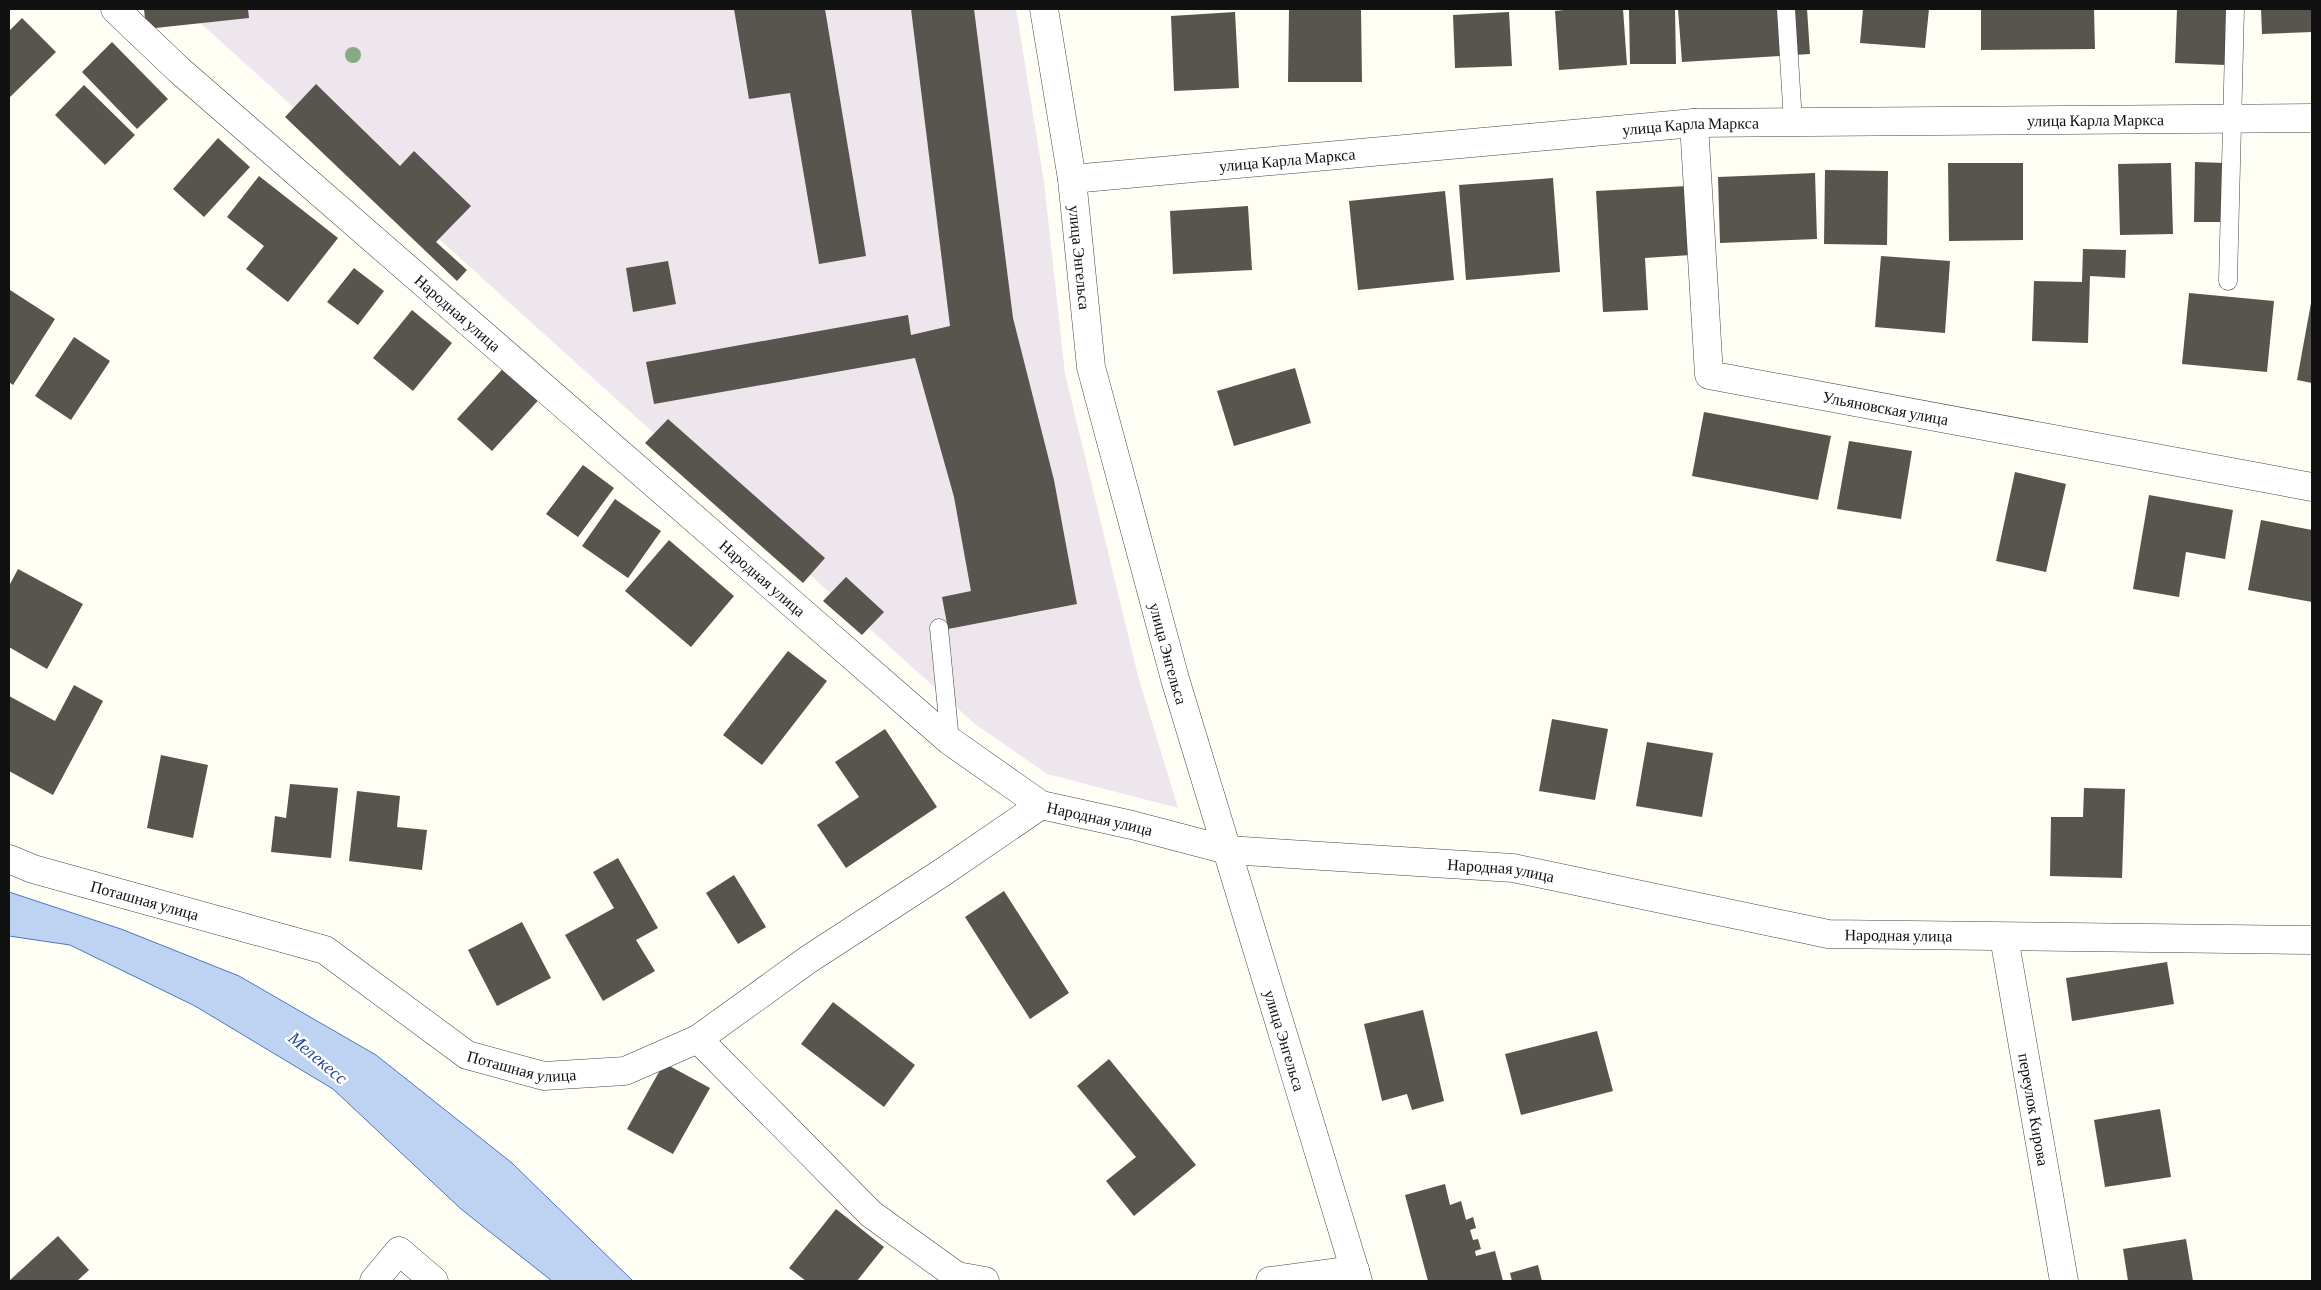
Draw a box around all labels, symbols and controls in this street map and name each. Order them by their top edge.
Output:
street label: улица Карла Маркса [2027,111,2164,130]
street label: улица Карла Маркса [1622,114,1759,139]
street label: улица Карла Маркса [1218,146,1356,176]
street label: улица Энгельса [1065,204,1093,310]
street label: Народная улица [411,271,504,355]
street label: Ульяновская улица [1821,388,1950,428]
street label: Народная улица [716,536,808,620]
street label: улица Энгельса [1145,601,1190,707]
street label: Народная улица [1045,799,1154,839]
street label: Народная улица [1447,856,1556,885]
street label: Поташная улица [89,877,201,924]
street label: Народная улица [1844,926,1952,945]
street label: улица Энгельса [1260,988,1308,1093]
water label: Мелекесс [284,1027,351,1088]
street label: Поташная улица [465,1047,577,1086]
street label: переулок Кирова [2015,1052,2052,1167]

